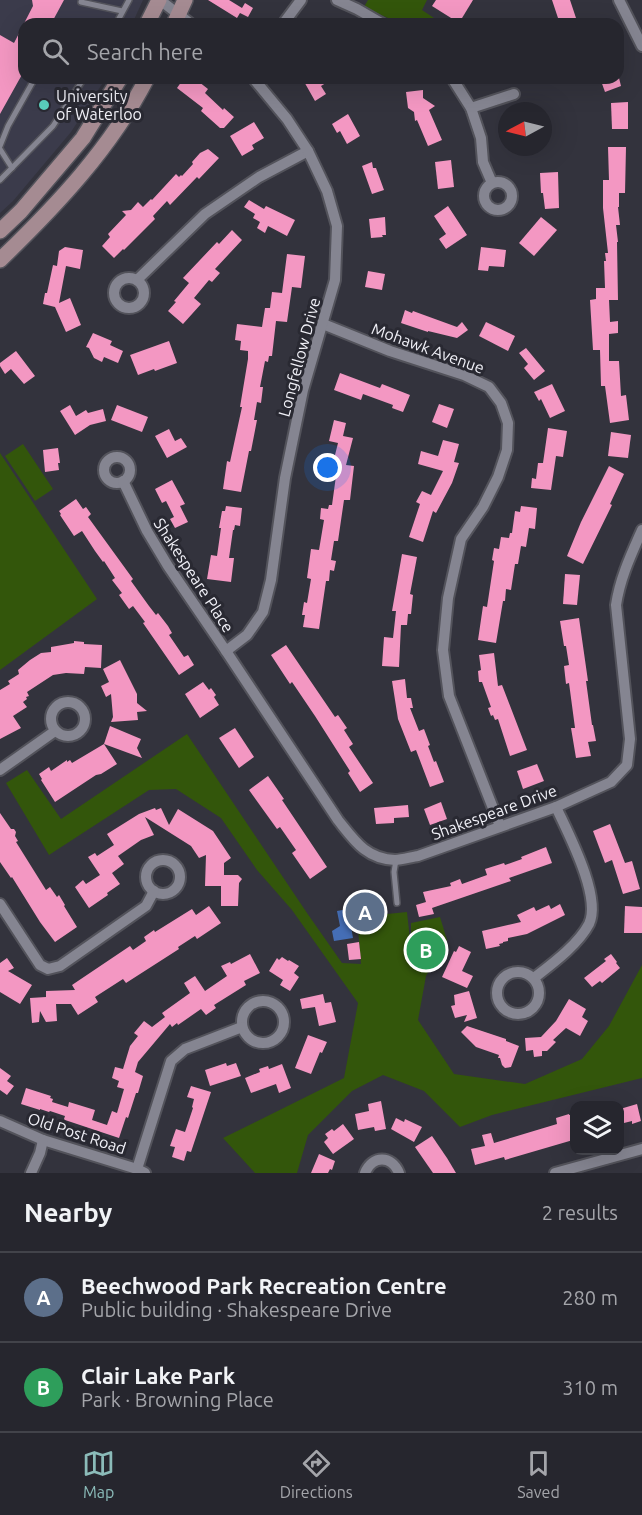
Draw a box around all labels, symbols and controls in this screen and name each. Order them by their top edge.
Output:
search box [18,18,624,84]
icon: search [39,35,72,68]
text: Search here [87,39,203,64]
place label: University of Waterloo [56,87,142,123]
marker: University of Waterloo [37,98,51,112]
north arrow [498,102,552,156]
street label: Longfellow Drive [274,296,324,418]
street label: Mohawk Avenue [369,319,487,377]
your location [313,453,342,482]
street label: Shakespeare Place [150,515,238,635]
street label: Shakespeare Drive [429,781,559,843]
pin: A [346,890,385,934]
pin: B [406,928,446,972]
map controls [570,1101,624,1155]
button: layers [570,1101,624,1155]
street label: Old Post Road [26,1109,128,1157]
text: Nearby [24,1198,112,1227]
text: 2 results [542,1201,618,1224]
text: Beechwood Park Recreation Centre [81,1273,447,1298]
text: A [36,1286,51,1309]
text: 280 m [562,1286,618,1309]
text: Public building · Shakespeare Drive [81,1298,392,1321]
text: Clair Lake Park [81,1363,235,1388]
text: B [37,1376,50,1399]
text: 310 m [562,1376,618,1399]
text: Park · Browning Place [81,1388,274,1411]
tab: Map [82,1447,115,1501]
tab: Directions [280,1447,353,1501]
tab: Saved [517,1447,560,1501]

